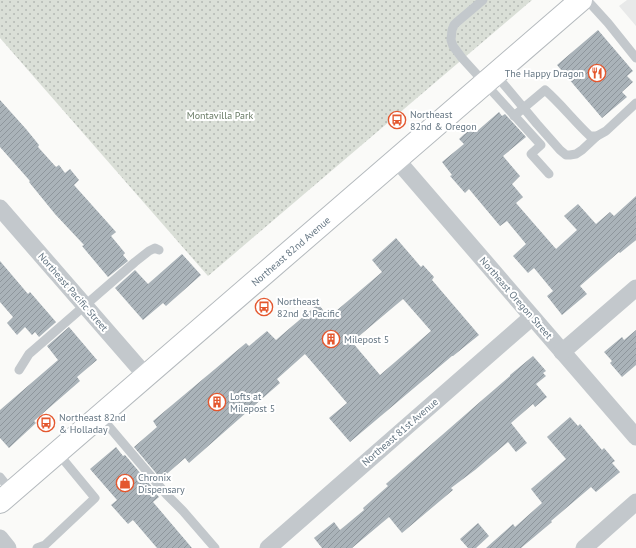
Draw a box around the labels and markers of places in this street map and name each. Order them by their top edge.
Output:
restaurant icon: The Happy Dragon [587,63,607,83]
place label: The Happy Dragon [505,67,584,80]
place label: Northeast 82nd & Oregon [410,108,477,133]
bus stop icon: Northeast 82nd & Oregon [387,110,407,130]
place label: Northeast 82nd & Pacific [277,295,340,320]
bus stop icon: Northeast 82nd & Pacific [254,297,274,317]
building icon: Milepost 5 [321,329,341,349]
place label: Milepost 5 [344,333,389,346]
place label: Lofts at Milepost 5 [230,390,275,415]
building icon: Lofts at Milepost 5 [207,392,227,412]
place label: Northeast 82nd & Holladay [59,411,126,436]
bus stop icon: Northeast 82nd & Holladay [36,413,56,433]
place label: Chronix Dispensary [138,471,185,496]
shop icon: Chronix Dispensary [115,473,135,493]

